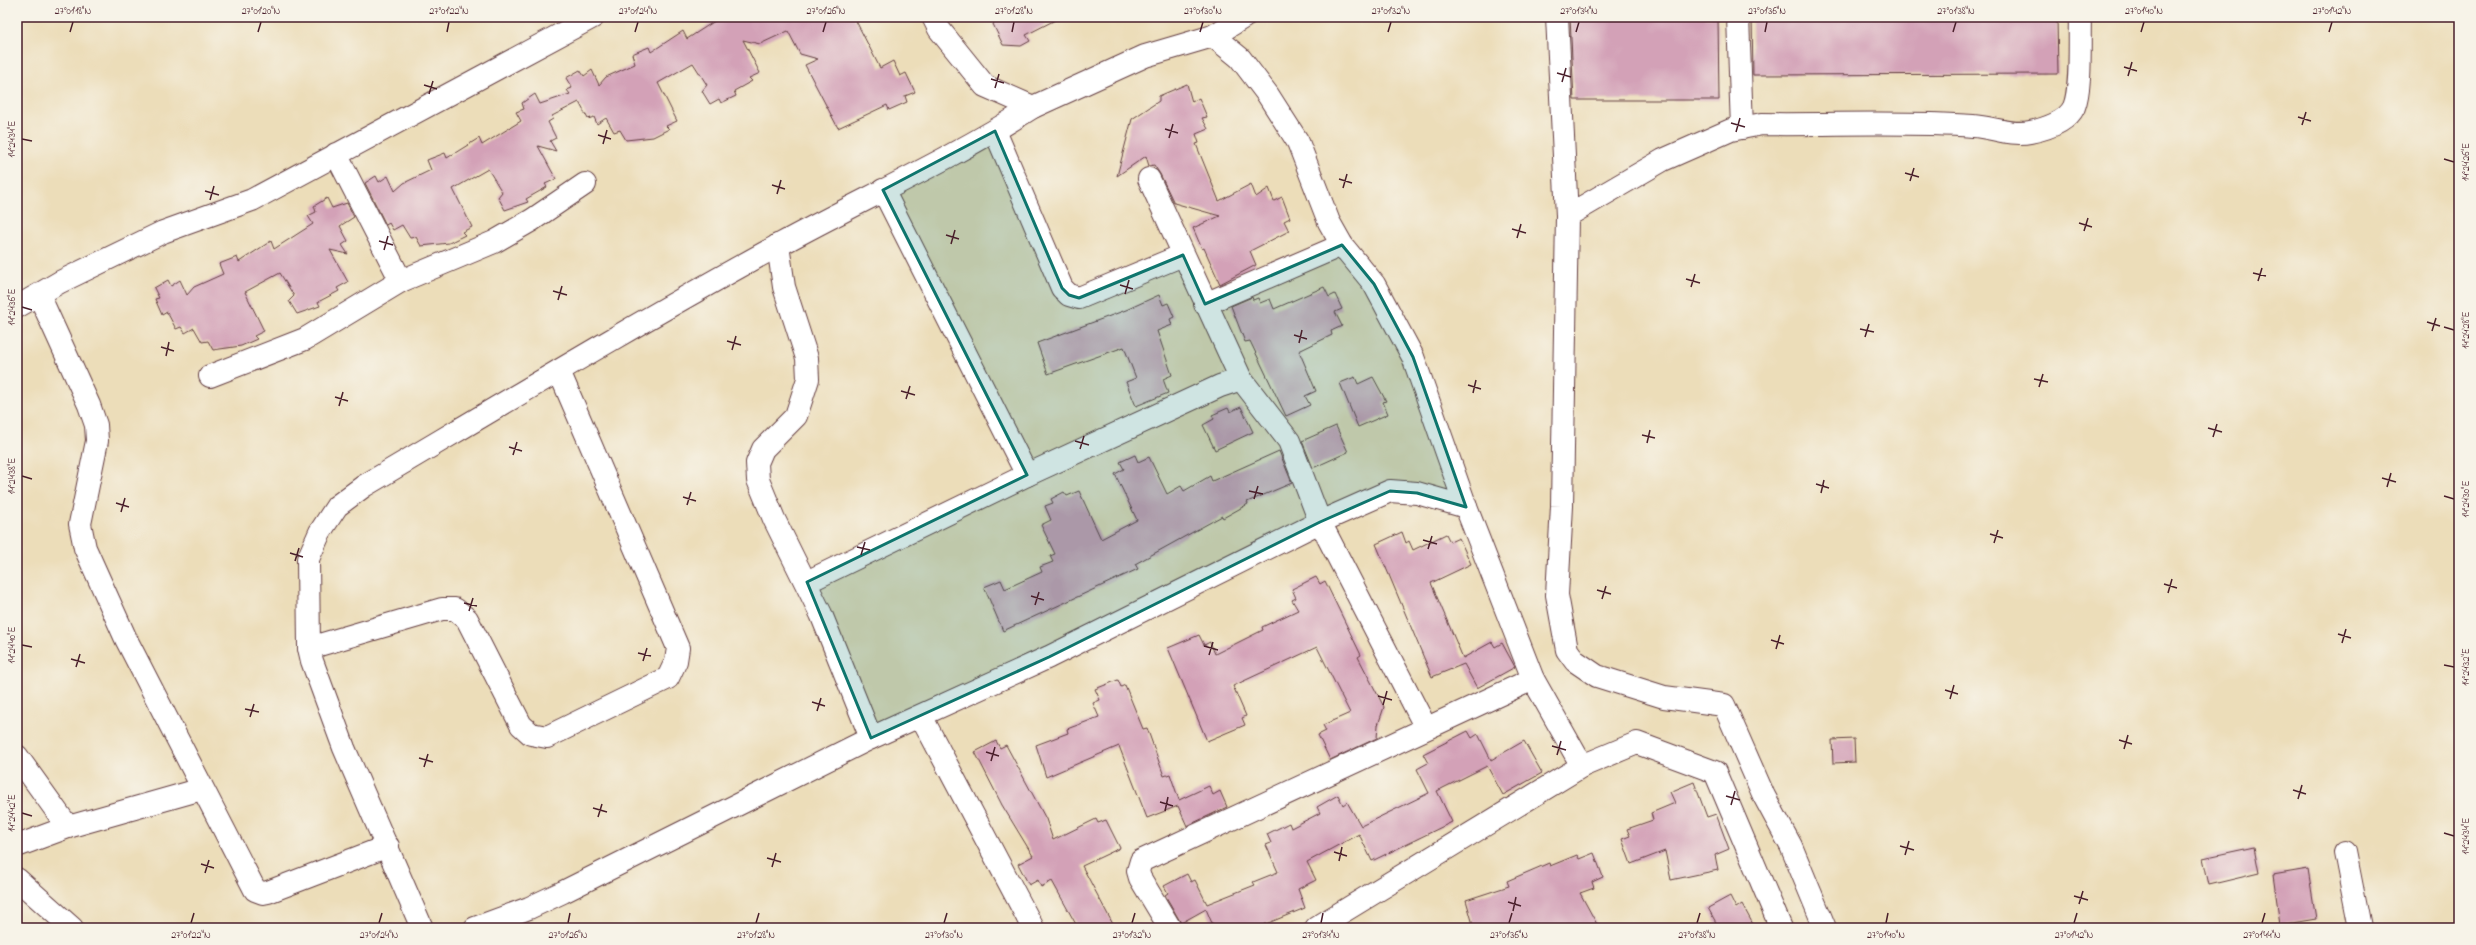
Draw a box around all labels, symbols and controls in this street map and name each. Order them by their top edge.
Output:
text: 27°01'18"N [55,4,91,19]
text: 27°01'20"N [242,4,281,19]
text: 27°01'22"N [429,4,469,19]
text: 27°01'24"N [619,4,657,19]
text: 27°01'26"N [807,4,846,19]
text: 27°01'28"N [995,4,1033,19]
text: 27°01'30"N [1184,4,1222,19]
text: 27°01'32"N [1372,4,1411,19]
text: 27°01'34"N [1560,4,1598,19]
text: 27°01'36"N [1748,4,1786,19]
text: 27°01'38"N [1937,4,1975,19]
text: 27°01'40"N [2125,4,2163,19]
text: 27°01'42"N [2313,4,2352,19]
text: 14°24'34"E [5,121,20,157]
text: 14°24'26"E [2459,143,2474,181]
text: 14°24'36"E [5,288,20,326]
text: 14°24'28"E [2459,311,2474,349]
text: 14°24'38"E [5,458,20,494]
text: 14°24'30"E [2459,481,2474,517]
text: 14°24'40"E [5,627,20,663]
text: 14°24'32"E [2459,648,2474,686]
text: 14°24'42"E [5,794,20,832]
text: 14°24'34"E [2459,818,2474,854]
text: 27°01'22"N [171,928,211,943]
text: 27°01'24"N [360,928,398,943]
text: 27°01'26"N [549,928,588,943]
text: 27°01'28"N [737,928,775,943]
text: 27°01'30"N [925,928,963,943]
text: 27°01'32"N [1113,928,1152,943]
text: 27°01'34"N [1302,928,1340,943]
text: 27°01'36"N [1490,928,1528,943]
text: 27°01'38"N [1678,928,1716,943]
text: 27°01'40"N [1867,928,1905,943]
text: 27°01'42"N [2055,928,2094,943]
text: 27°01'44"N [2243,928,2281,943]

